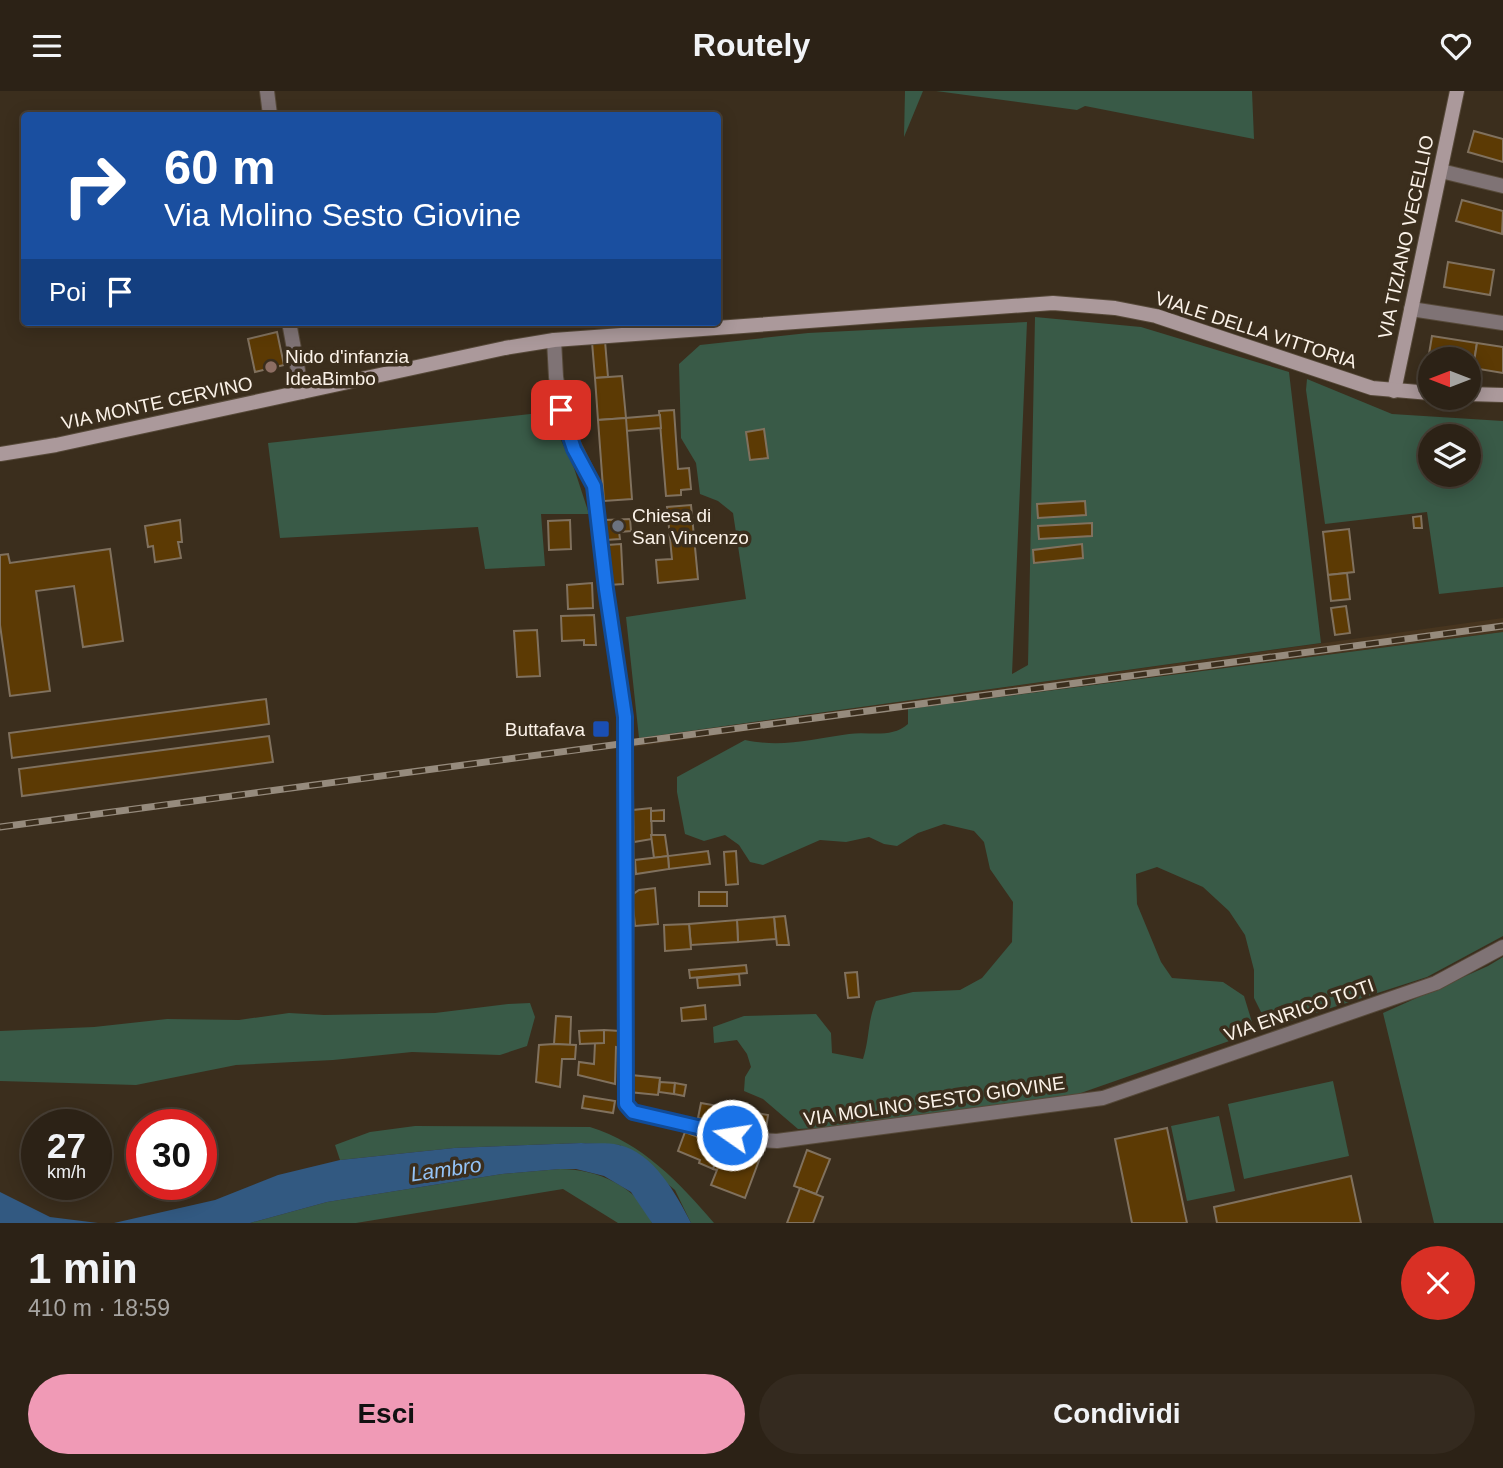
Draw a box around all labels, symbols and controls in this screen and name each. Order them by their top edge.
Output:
icon: menu [28,27,66,65]
text: Routely [693,27,810,63]
icon: heart [1437,27,1475,65]
street label: VIA TIZIANO VECELLIO [1374,133,1438,341]
icon: right [49,140,140,231]
text: 60 m [164,140,276,194]
text: Via Molino Sesto Giovine [164,197,521,233]
icon: arrive [101,273,139,311]
text: Poi [49,277,87,307]
street label: VIALE DELLA VITTORIA [1152,287,1360,373]
place label: Nido d'infanzia IdeaBimbo [285,346,409,389]
north arrow [1418,347,1480,409]
map controls [1418,347,1481,487]
marker: Nido d'infanzia IdeaBimbo [263,359,279,375]
street label: VIA MONTE CERVINO [59,372,255,434]
pin [531,380,591,440]
icon: arrive [542,391,580,429]
button: layers [1418,424,1481,487]
place label: Chiesa di San Vincenzo [632,505,749,548]
marker: Chiesa di San Vincenzo [610,518,626,534]
place label: Buttafava [505,719,585,740]
marker: Buttafava [591,719,611,739]
street label: VIA ENRICO TOTI [1222,975,1376,1045]
street label: VIA MOLINO SESTO GIOVINE [802,1072,1066,1130]
position arrow [695,1098,769,1172]
speed limit sign: 30 [126,1109,217,1200]
text: 27 [47,1126,86,1165]
water label: Lambro [409,1153,483,1185]
text: km/h [47,1162,86,1182]
text: 1 min [28,1245,138,1292]
button: close [1401,1246,1475,1320]
text: 410 m · 18:59 [28,1295,170,1321]
button: Esci [28,1374,745,1454]
button: Condividi [759,1374,1475,1454]

